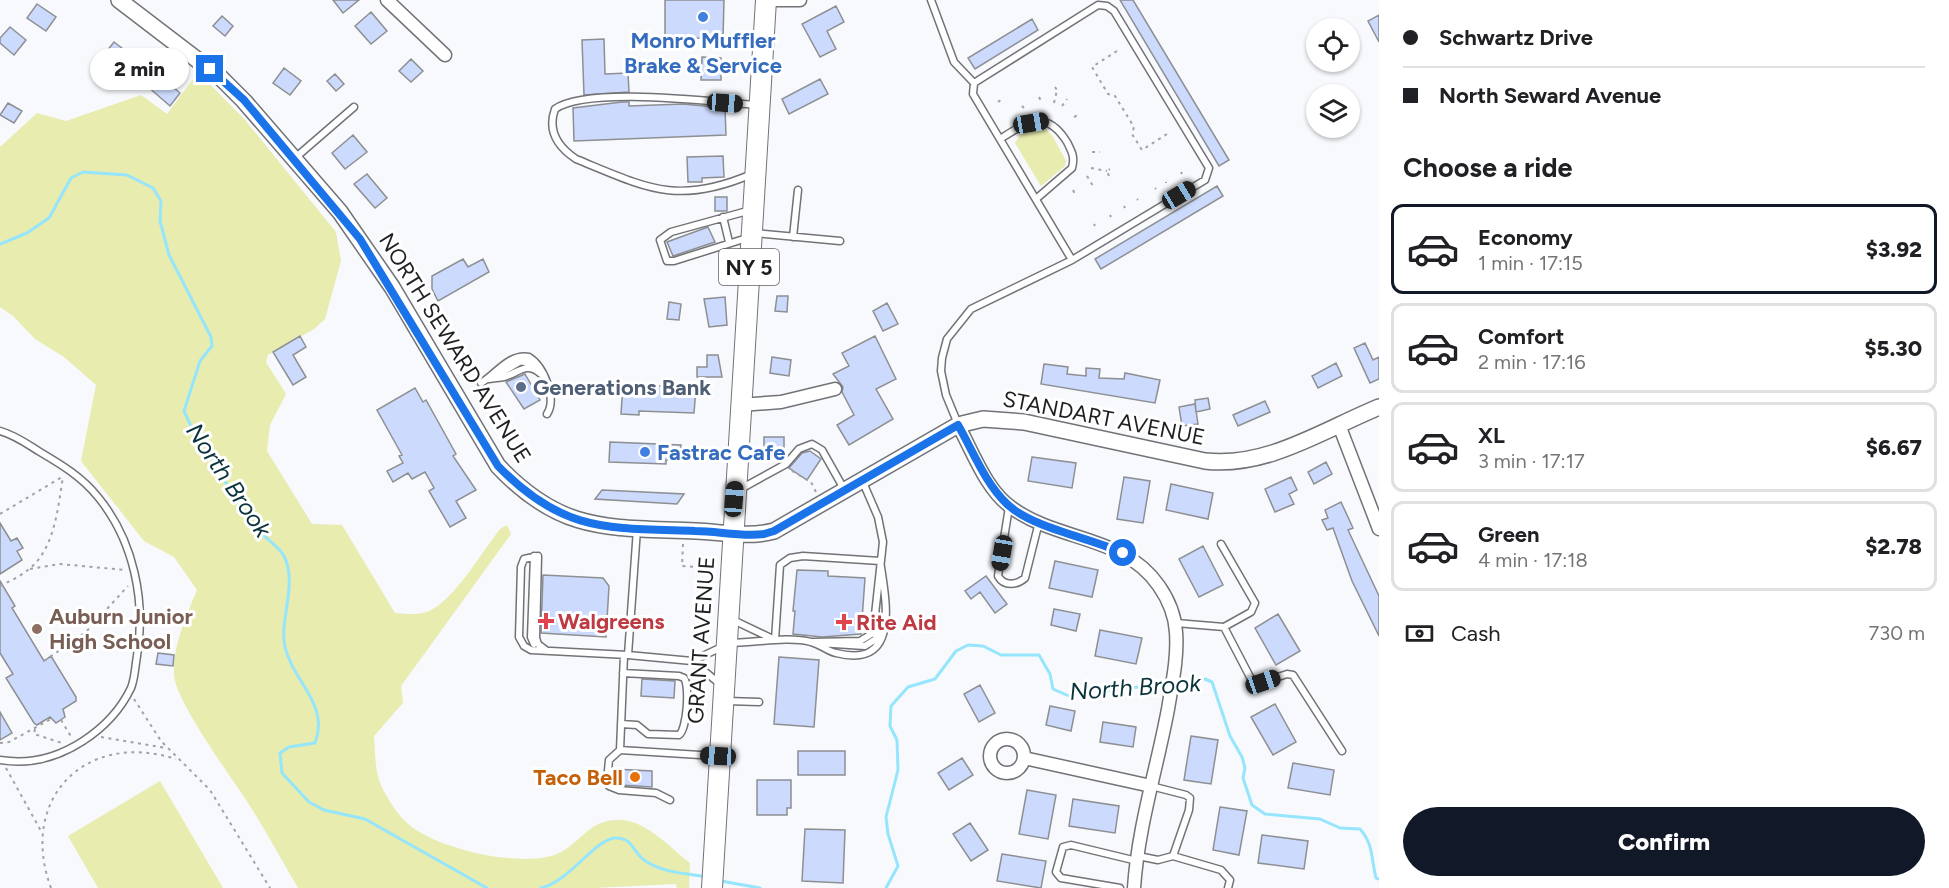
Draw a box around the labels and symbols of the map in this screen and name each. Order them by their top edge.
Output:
marker: Monro Muffler Brake & Service [696,10,710,24]
place label: Monro Muffler Brake & Service [624,27,782,79]
callout: 2 min [90,48,189,90]
route end [196,55,223,82]
car [706,93,744,113]
car [1012,111,1050,135]
car [1159,178,1199,212]
street label: NORTH SEWARD AVENUE [373,228,537,468]
road number: NY 5 [719,249,779,285]
place label: Generations Bank [533,374,711,401]
marker: Generations Bank [514,380,528,394]
street label: STANDART AVENUE [1001,385,1207,451]
water label: North Brook [180,417,279,544]
place label: Fastrac Cafe [657,439,785,466]
marker: Fastrac Cafe [638,445,652,459]
car [724,480,744,518]
car [990,534,1014,572]
route start [1109,539,1136,566]
street label: GRANT AVENUE [682,555,720,725]
place label: Auburn Junior High School [49,603,194,655]
place label: Walgreens [558,608,665,635]
place label: Rite Aid [856,609,937,636]
marker: Walgreens [539,614,553,628]
marker: Rite Aid [837,615,851,629]
marker: Auburn Junior High School [30,622,44,636]
water label: North Brook [1068,668,1203,706]
car [1243,668,1283,696]
car [700,746,736,766]
place label: Taco Bell [533,764,623,791]
marker: Taco Bell [628,770,642,784]

